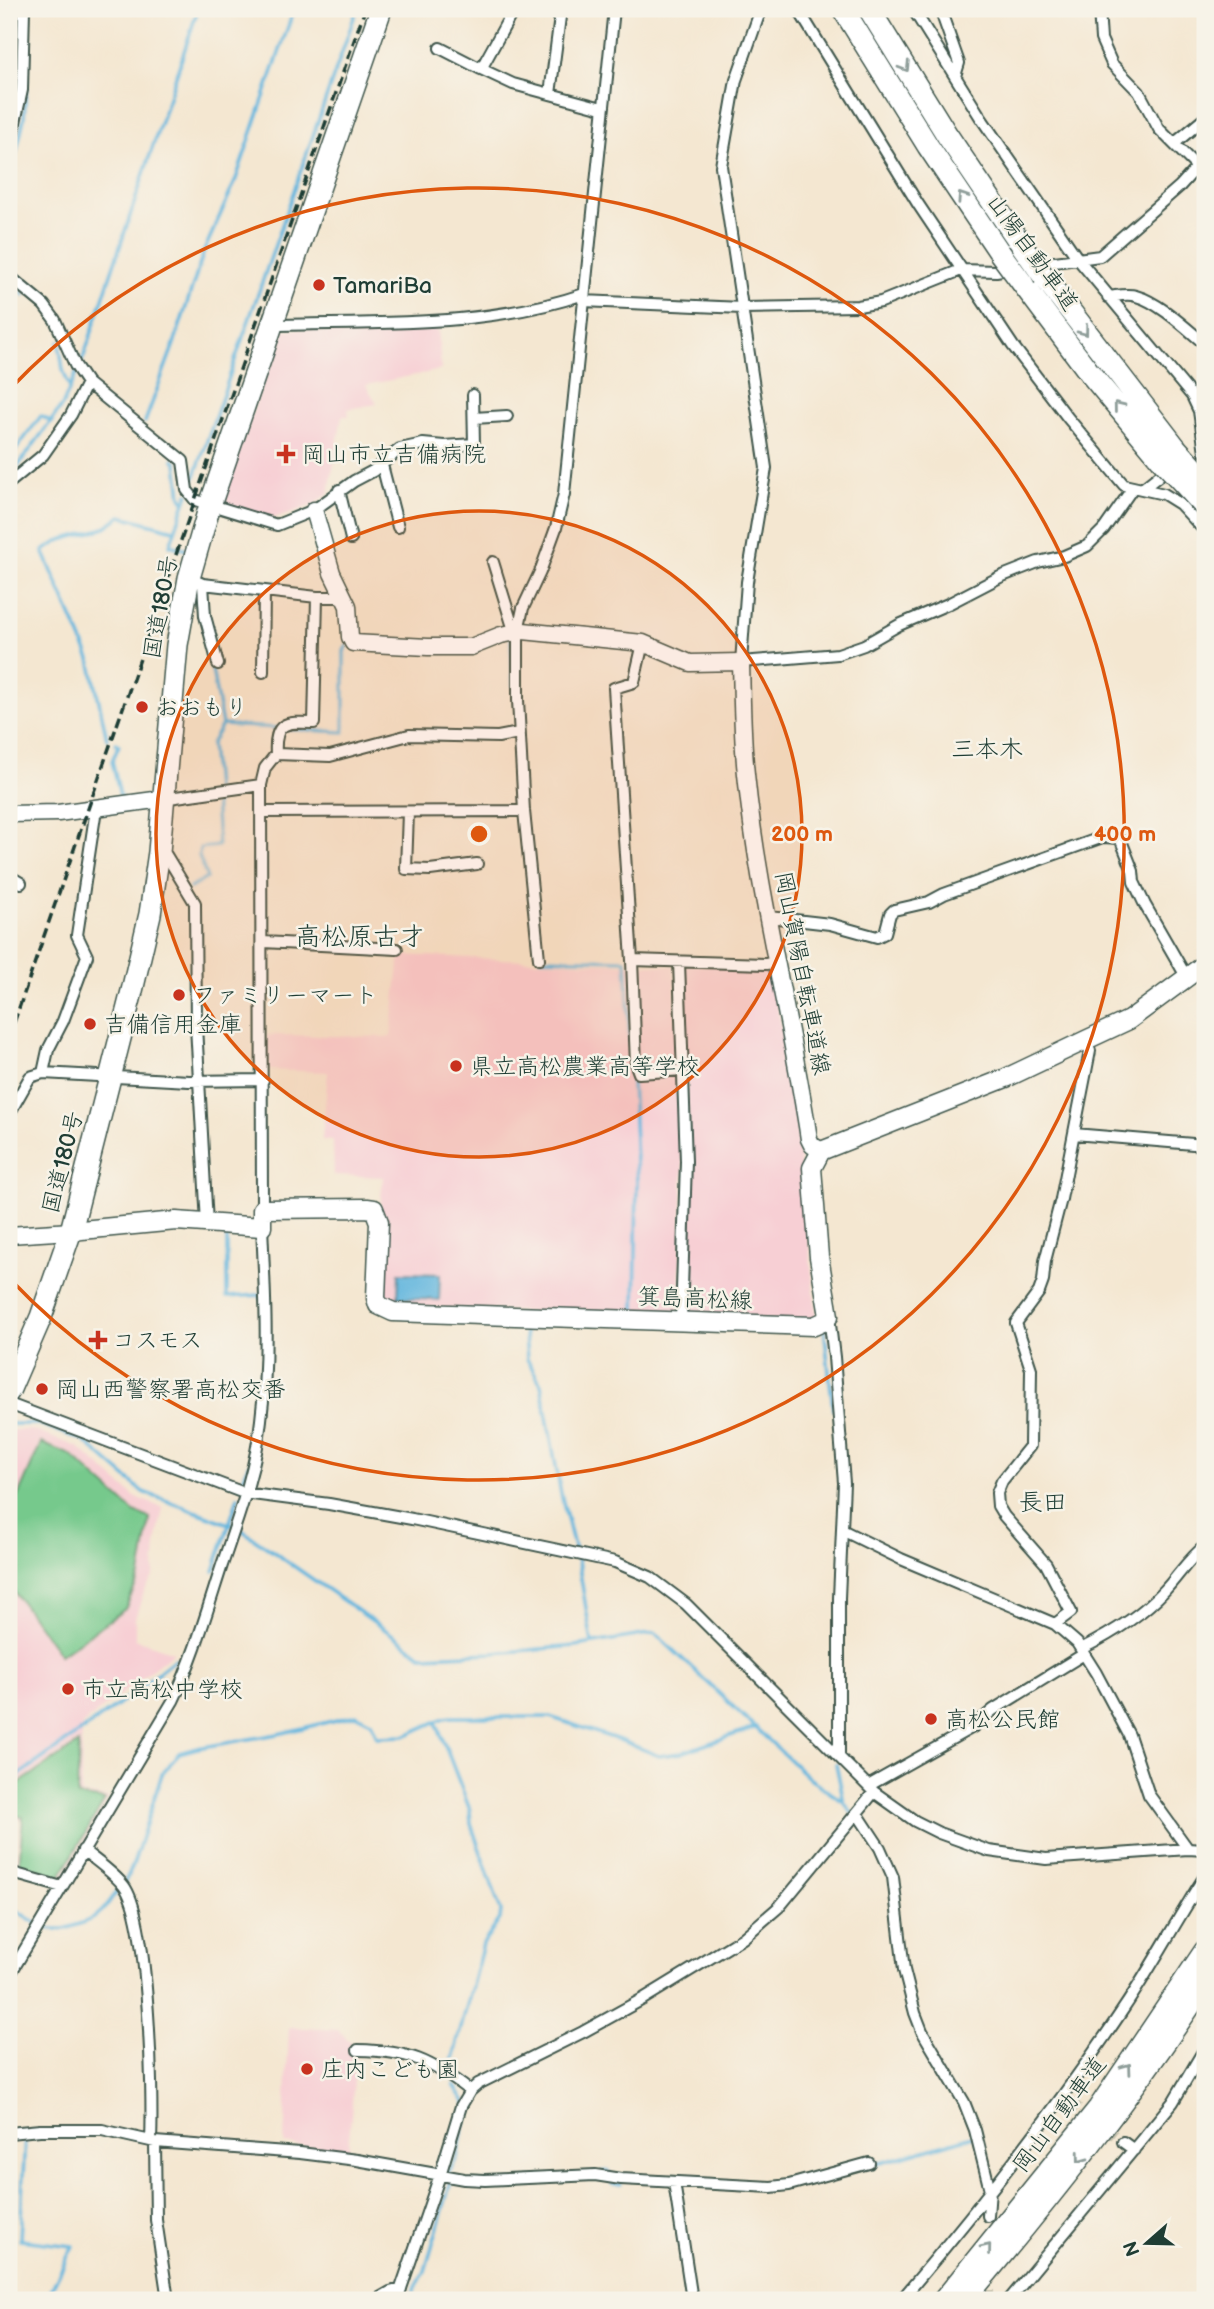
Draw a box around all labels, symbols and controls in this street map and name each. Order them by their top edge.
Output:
one-way arrow [896,59,909,72]
street label: 山陽自動車道 [980,189,1084,317]
one-way arrow [958,192,970,205]
place label: TamariBa [333,272,432,300]
marker: TamariBa [311,277,327,293]
one-way arrow [1076,324,1089,336]
one-way arrow [1113,402,1126,414]
place label: 岡山市立吉備病院 [302,441,486,469]
marker: 岡山市立吉備病院 [276,444,296,464]
street label: 国道180号 [138,553,184,661]
place label: おおもり [156,694,248,722]
marker: おおもり [134,699,150,715]
district label: 三本木 [951,735,1023,764]
centre of rings [467,822,491,846]
text: 200 m [771,822,833,847]
text: 400 m [1094,822,1156,847]
street label: 岡山賀陽自転車道線 [769,869,836,1077]
district label: 高松原古才 [295,922,425,953]
place label: ファミリーマート [193,982,377,1010]
marker: ファミリーマート [171,987,187,1003]
place label: 吉備信用金庫 [104,1011,242,1039]
marker: 吉備信用金庫 [82,1016,98,1032]
place label: 県立高松農業高等学校 [470,1053,700,1081]
marker: 県立高松農業高等学校 [448,1058,464,1074]
street label: 国道180号 [37,1108,89,1216]
street label: 箕島高松線 [637,1283,753,1315]
place label: コスモス [112,1327,203,1355]
marker: コスモス [90,1332,106,1348]
place label: 岡山西警察署高松交番 [56,1376,286,1404]
marker: 岡山西警察署高松交番 [34,1381,50,1397]
district label: 長田 [1019,1488,1067,1517]
place label: 市立高松中学校 [82,1676,243,1704]
marker: 市立高松中学校 [60,1681,76,1697]
place label: 高松公民館 [945,1706,1060,1734]
marker: 高松公民館 [923,1711,939,1727]
street label: 岡山自動車道 [1007,2051,1113,2178]
place label: 庄内こども園 [321,2056,459,2084]
marker: 庄内こども園 [299,2061,315,2077]
one-way arrow [1119,2063,1131,2076]
one-way arrow [1076,2150,1089,2163]
north arrow [1112,2208,1182,2278]
text: N [1119,2238,1146,2259]
one-way arrow [979,2243,991,2256]

